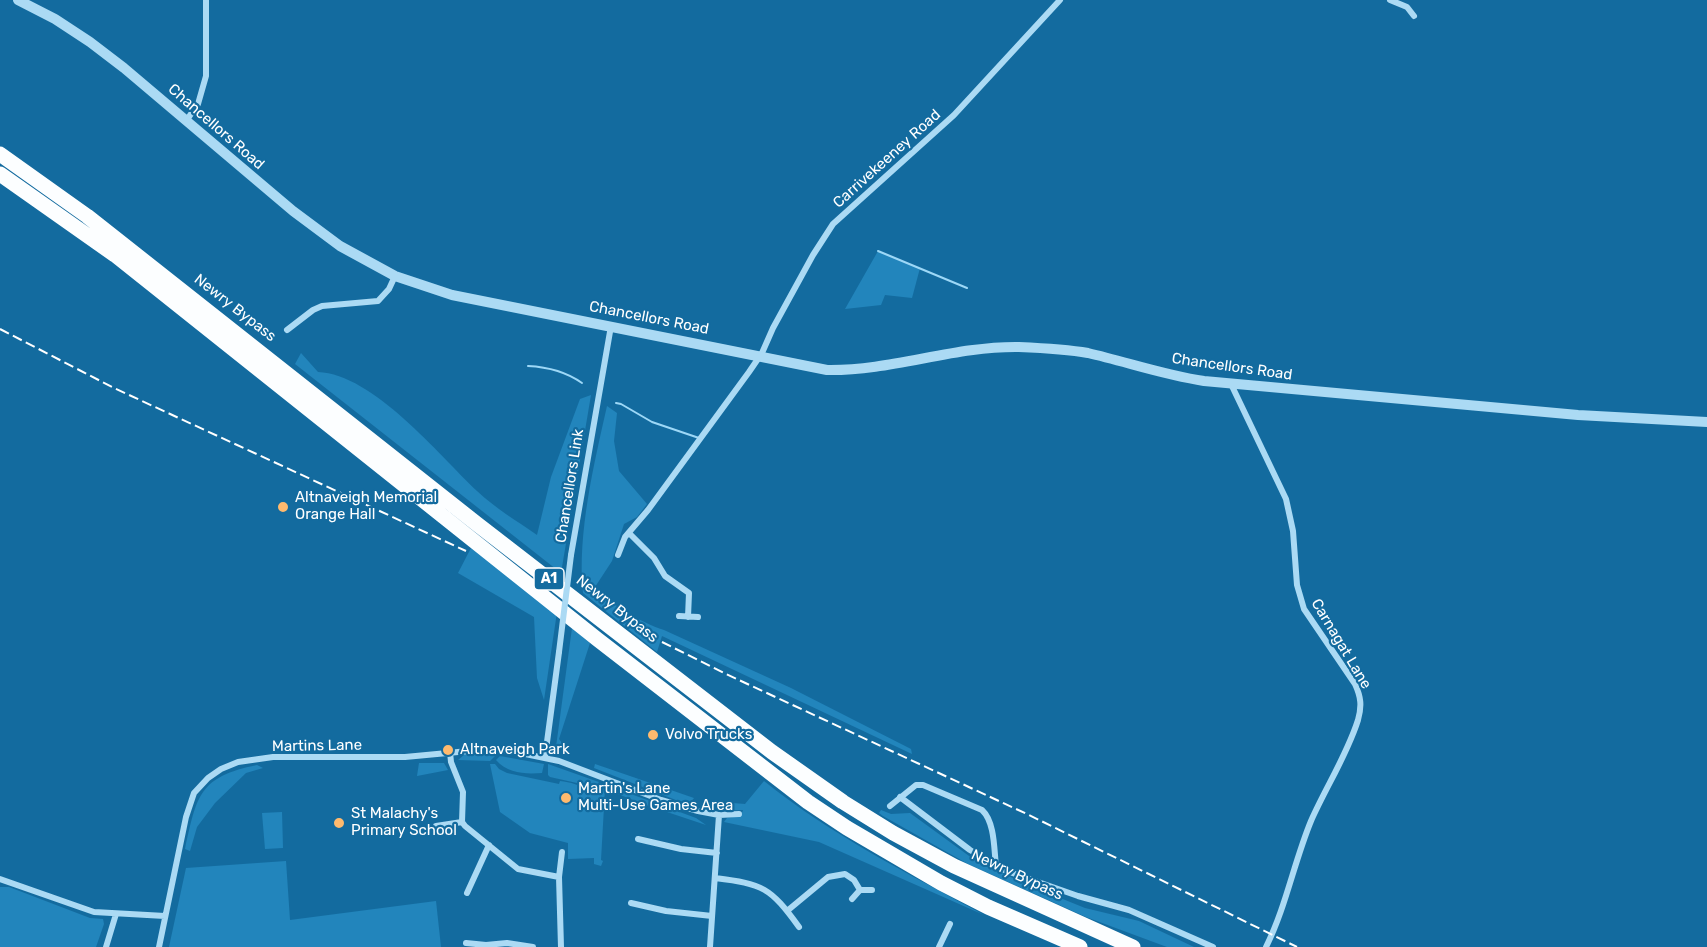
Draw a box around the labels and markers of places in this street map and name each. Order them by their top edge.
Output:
place label: Altnaveigh Memorial Orange Hall [295,489,437,524]
marker: Altnaveigh Memorial Orange Hall [276,500,290,514]
place label: Volvo Trucks [665,726,752,744]
marker: Volvo Trucks [646,728,660,742]
place label: Altnaveigh Park [460,741,570,759]
marker: Altnaveigh Park [441,743,455,757]
place label: Martin's Lane Multi-Use Games Area [578,780,733,815]
marker: Martin's Lane Multi-Use Games Area [559,791,573,805]
place label: St Malachy's Primary School [351,805,457,840]
marker: St Malachy's Primary School [332,816,346,830]

